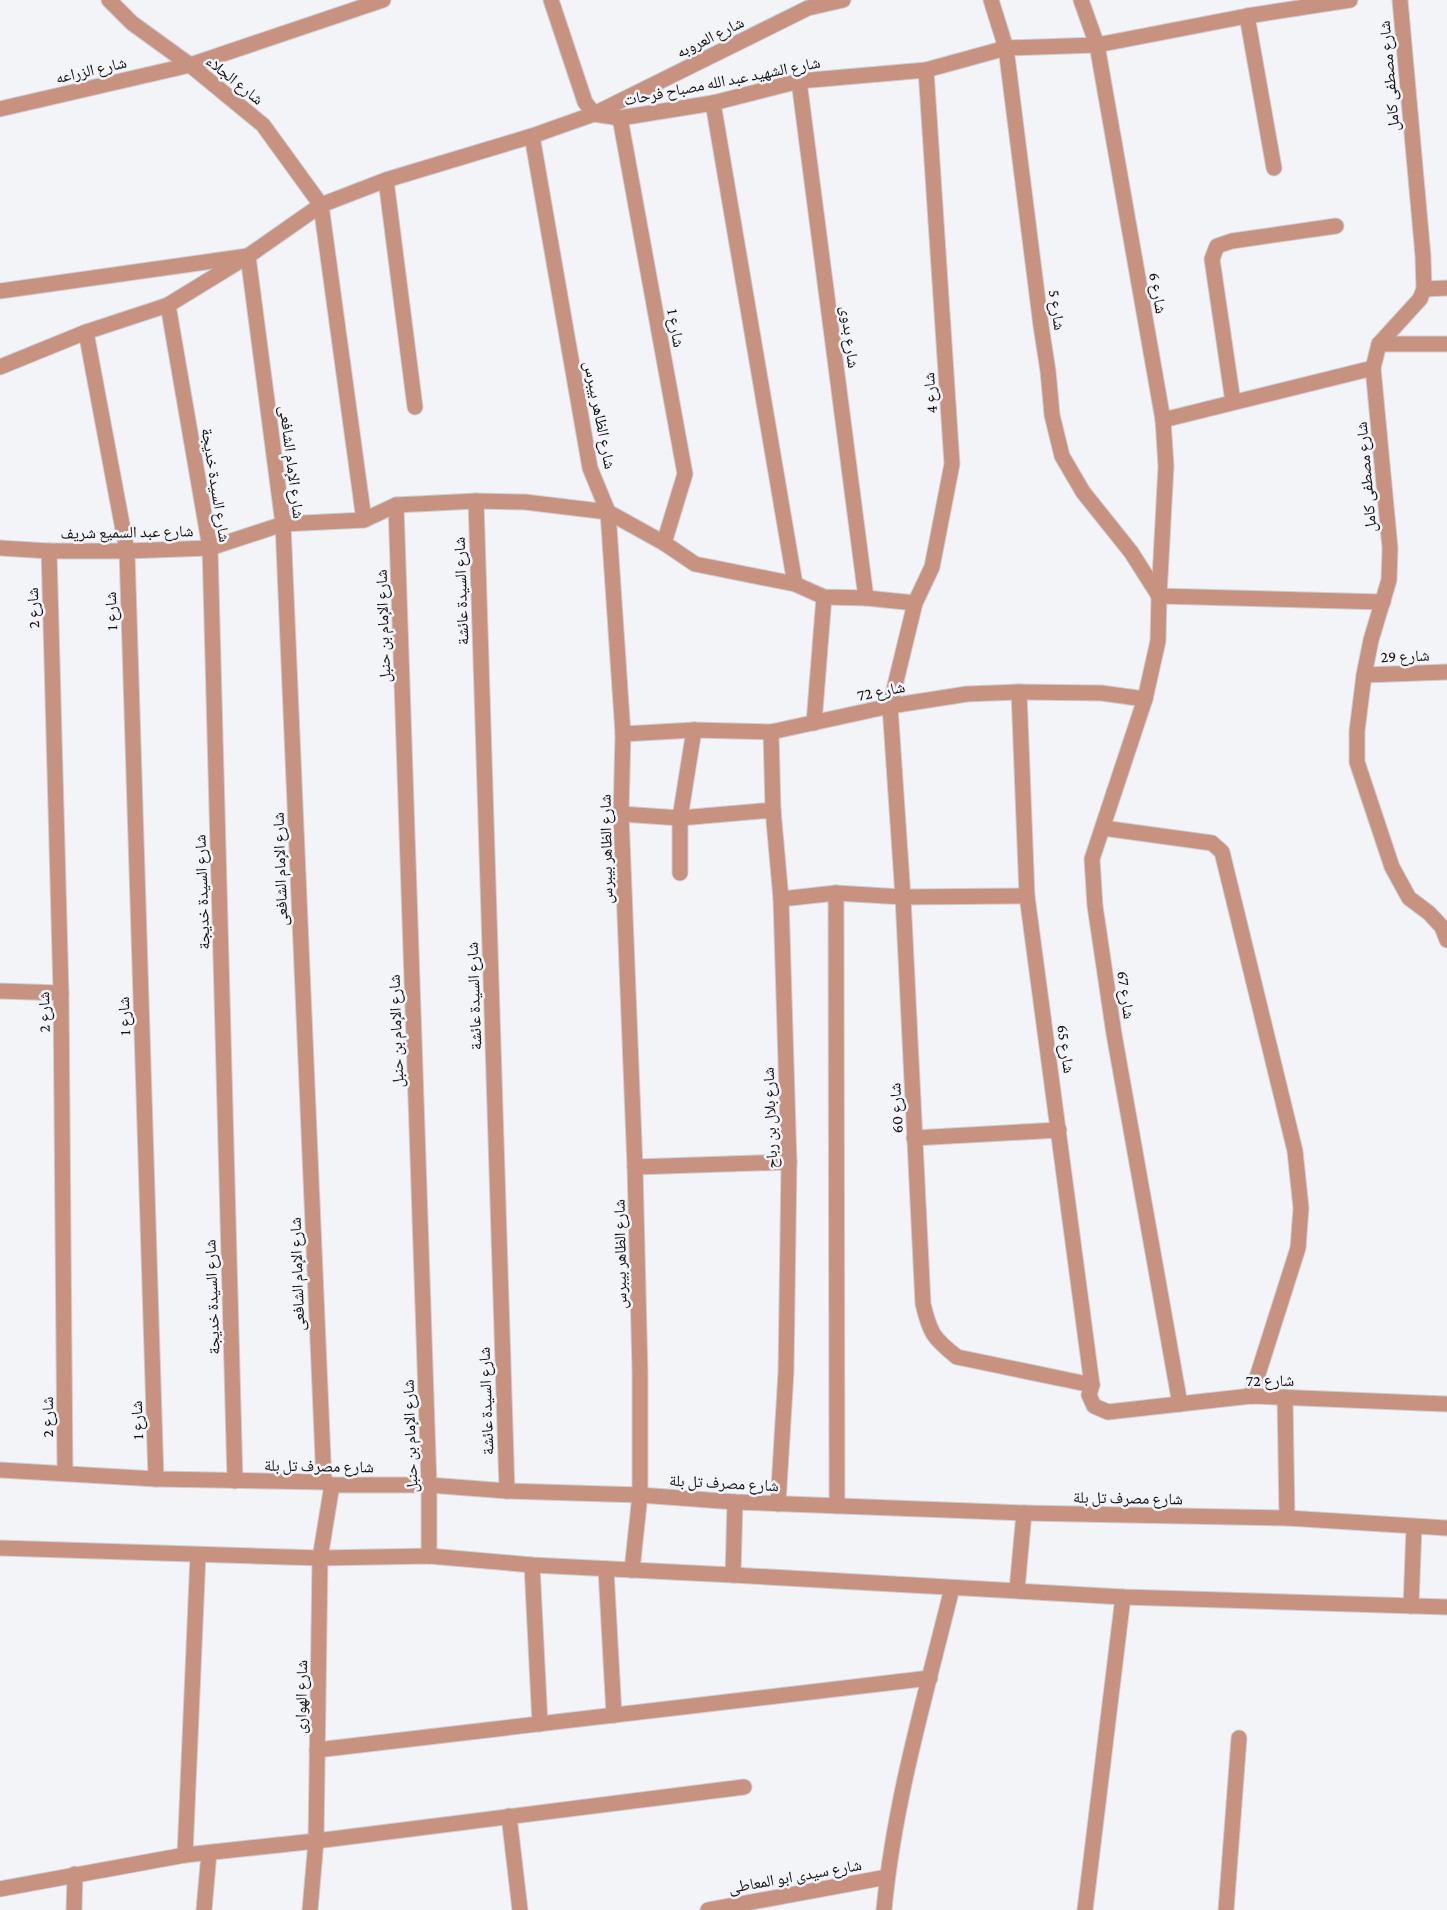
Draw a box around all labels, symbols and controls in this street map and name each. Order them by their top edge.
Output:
street label: شارع العروبه [674,13,747,62]
street label: شارع مصطفى كامل [1376,20,1404,132]
street label: شارع الجلاء [202,52,267,110]
street label: شارع الزراعه [54,54,129,88]
street label: شارع الشهيد عبد الله مصباح فرحات [622,54,822,110]
street label: شارع 6 [1144,271,1170,315]
street label: شارع 5 [1044,289,1068,332]
street label: شارع بدوى [836,305,862,369]
street label: شارع 1 [662,307,688,349]
street label: شارع الظاهر بيبرس [579,359,619,471]
street label: شارع 4 [920,372,942,414]
street label: شارع الإمام الشافعى [275,404,307,520]
street label: شارع مصطفى كامل [1353,421,1381,533]
street label: شارع السيدة خديجة [197,427,233,544]
street label: شارع عبد السميع شريف [60,522,194,544]
street label: شارع السيدة عائشة [451,536,473,645]
street label: شارع الإمام بن حنبل [373,569,395,683]
street label: شارع 2 [24,587,44,629]
street label: شارع 1 [102,591,122,631]
street label: شارع 29 [1380,647,1430,667]
street label: شارع 72 [856,678,907,706]
street label: شارع الظاهر بيبرس [597,794,617,904]
street label: شارع الإمام الشافعى [270,812,292,926]
street label: شارع السيدة خديجة [191,834,215,950]
street label: شارع السيدة عائشة [464,941,486,1050]
street label: شارع 67 [1112,970,1138,1020]
street label: شارع الإمام بن حنبل [386,974,408,1088]
street label: شارع 2 [35,991,55,1033]
street label: شارع 1 [115,996,135,1036]
street label: شارع 65 [1052,1024,1078,1075]
street label: شارع بلال بن رباح [760,1067,782,1169]
street label: شارع 60 [886,1082,908,1134]
street label: شارع الظاهر بيبرس [611,1199,631,1309]
street label: شارع الإمام الشافعى [287,1217,309,1331]
street label: شارع السيدة خديجة [201,1239,225,1355]
street label: شارع السيدة عائشة [476,1346,498,1455]
street label: شارع 72 [1246,1372,1294,1391]
street label: شارع الإمام بن حنبل [400,1379,422,1493]
street label: شارع 2 [39,1396,58,1438]
street label: شارع 1 [128,1400,148,1440]
street label: شارع مصرف تل بلة [264,1457,374,1477]
street label: شارع مصرف تل بلة [669,1472,779,1496]
street label: شارع مصرف تل بلة [1073,1489,1183,1509]
street label: شارع الهوارى [292,1660,312,1734]
street label: شارع سيدى ابو المعاطى [727,1856,863,1898]

